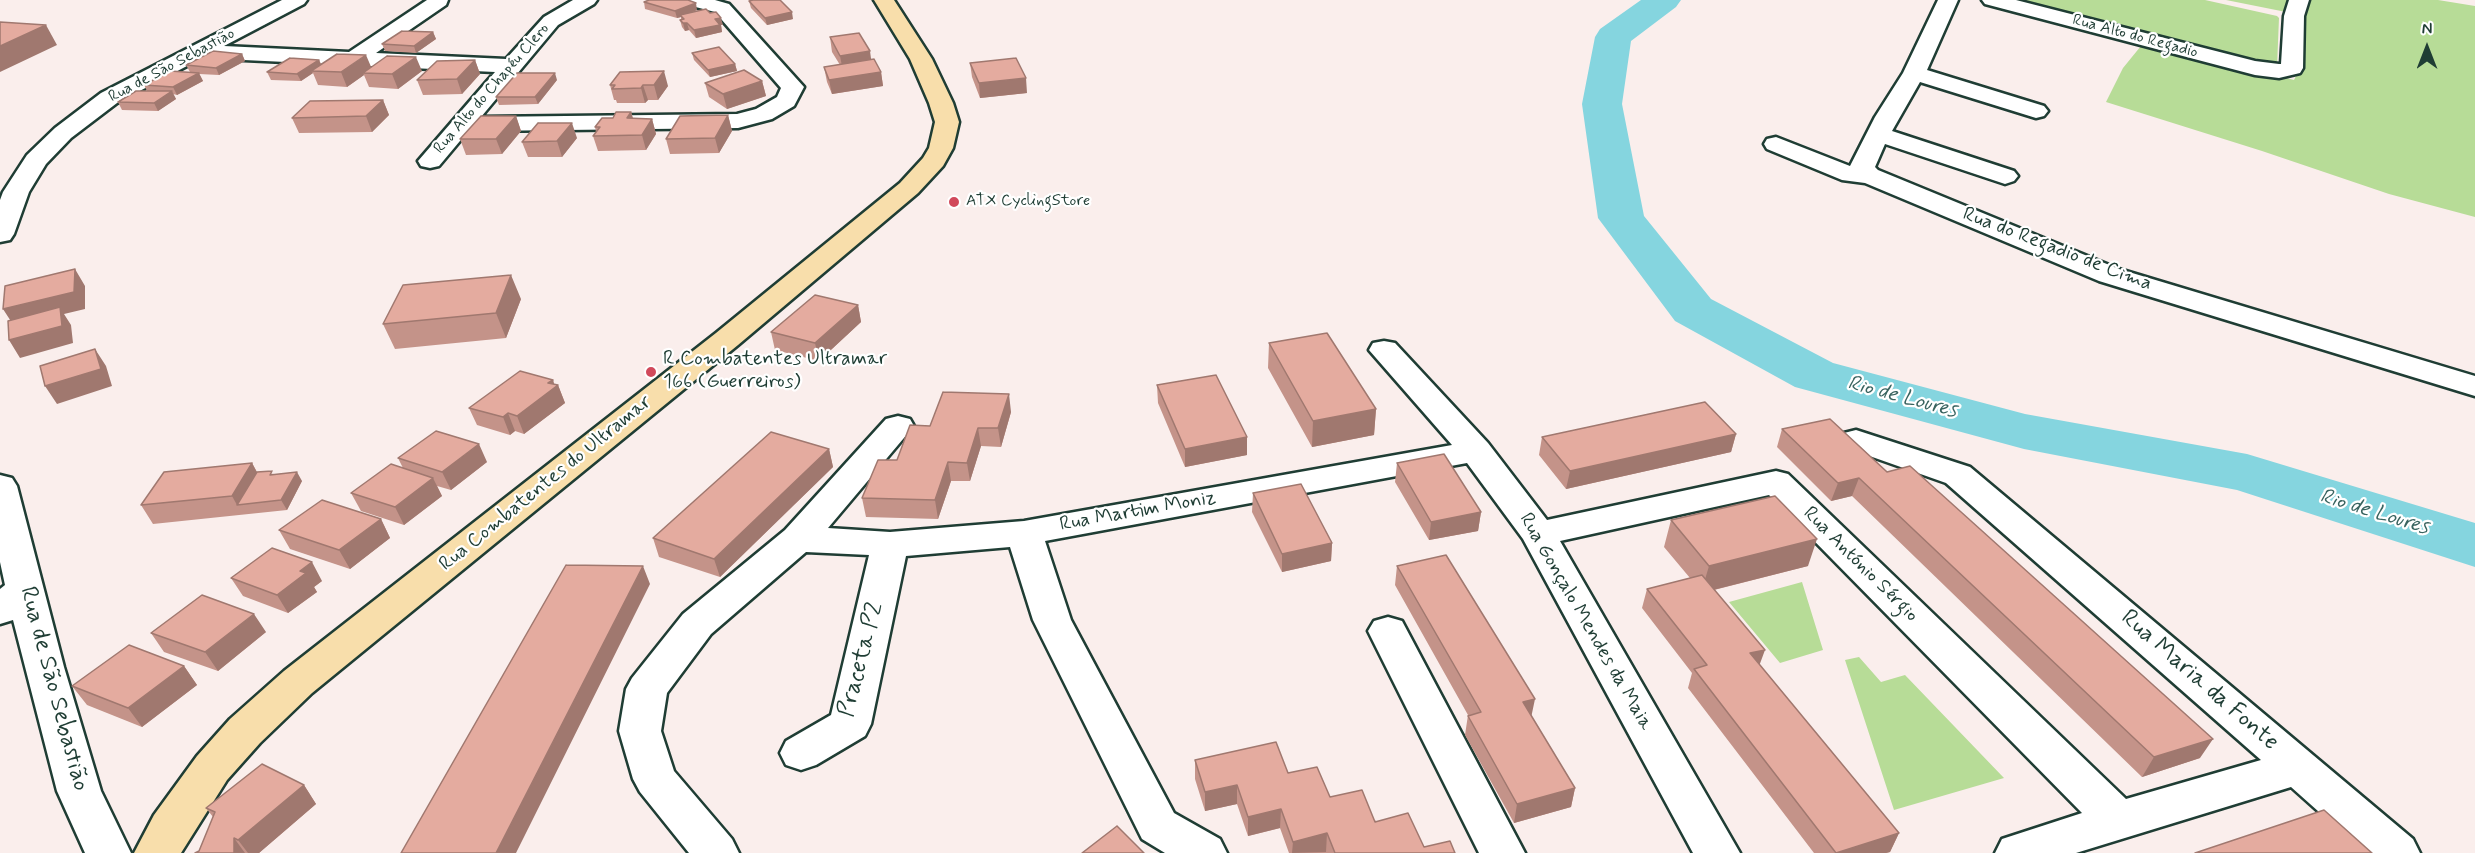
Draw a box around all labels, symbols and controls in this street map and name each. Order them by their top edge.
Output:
street label: Rua Alto do Regadio [2070,11,2200,63]
north arrow [2397,18,2457,78]
text: N [2422,19,2432,40]
street label: Rua Alto do Chapéu Clero [430,20,554,158]
street label: Rua de São Sebastião [106,25,238,107]
place label: ATX CyclingStore [966,192,1090,212]
marker: ATX CyclingStore [947,195,961,209]
street label: Rua do Regadio de Cima [1959,203,2155,297]
place label: R Combatentes Ultramar 166 (Guerreiros) [663,348,887,395]
marker: R Combatentes Ultramar 166 (Guerreiros) [644,365,658,379]
water label: Rio de Loures [1845,371,1959,425]
street label: Rua Combatentes do Ultramar [435,391,657,577]
water label: Rio de Loures [2317,485,2431,541]
street label: Rua Martim Moniz [1058,486,1218,538]
street label: Rua António Sérgio [1797,502,1923,628]
street label: Rua Gonçalo Mendes da Maia [1513,509,1657,735]
street label: Rua de São Sebastião [12,584,94,794]
street label: Praceta P2 [833,600,891,720]
street label: Rua Maria da Fonte [2114,604,2284,758]

